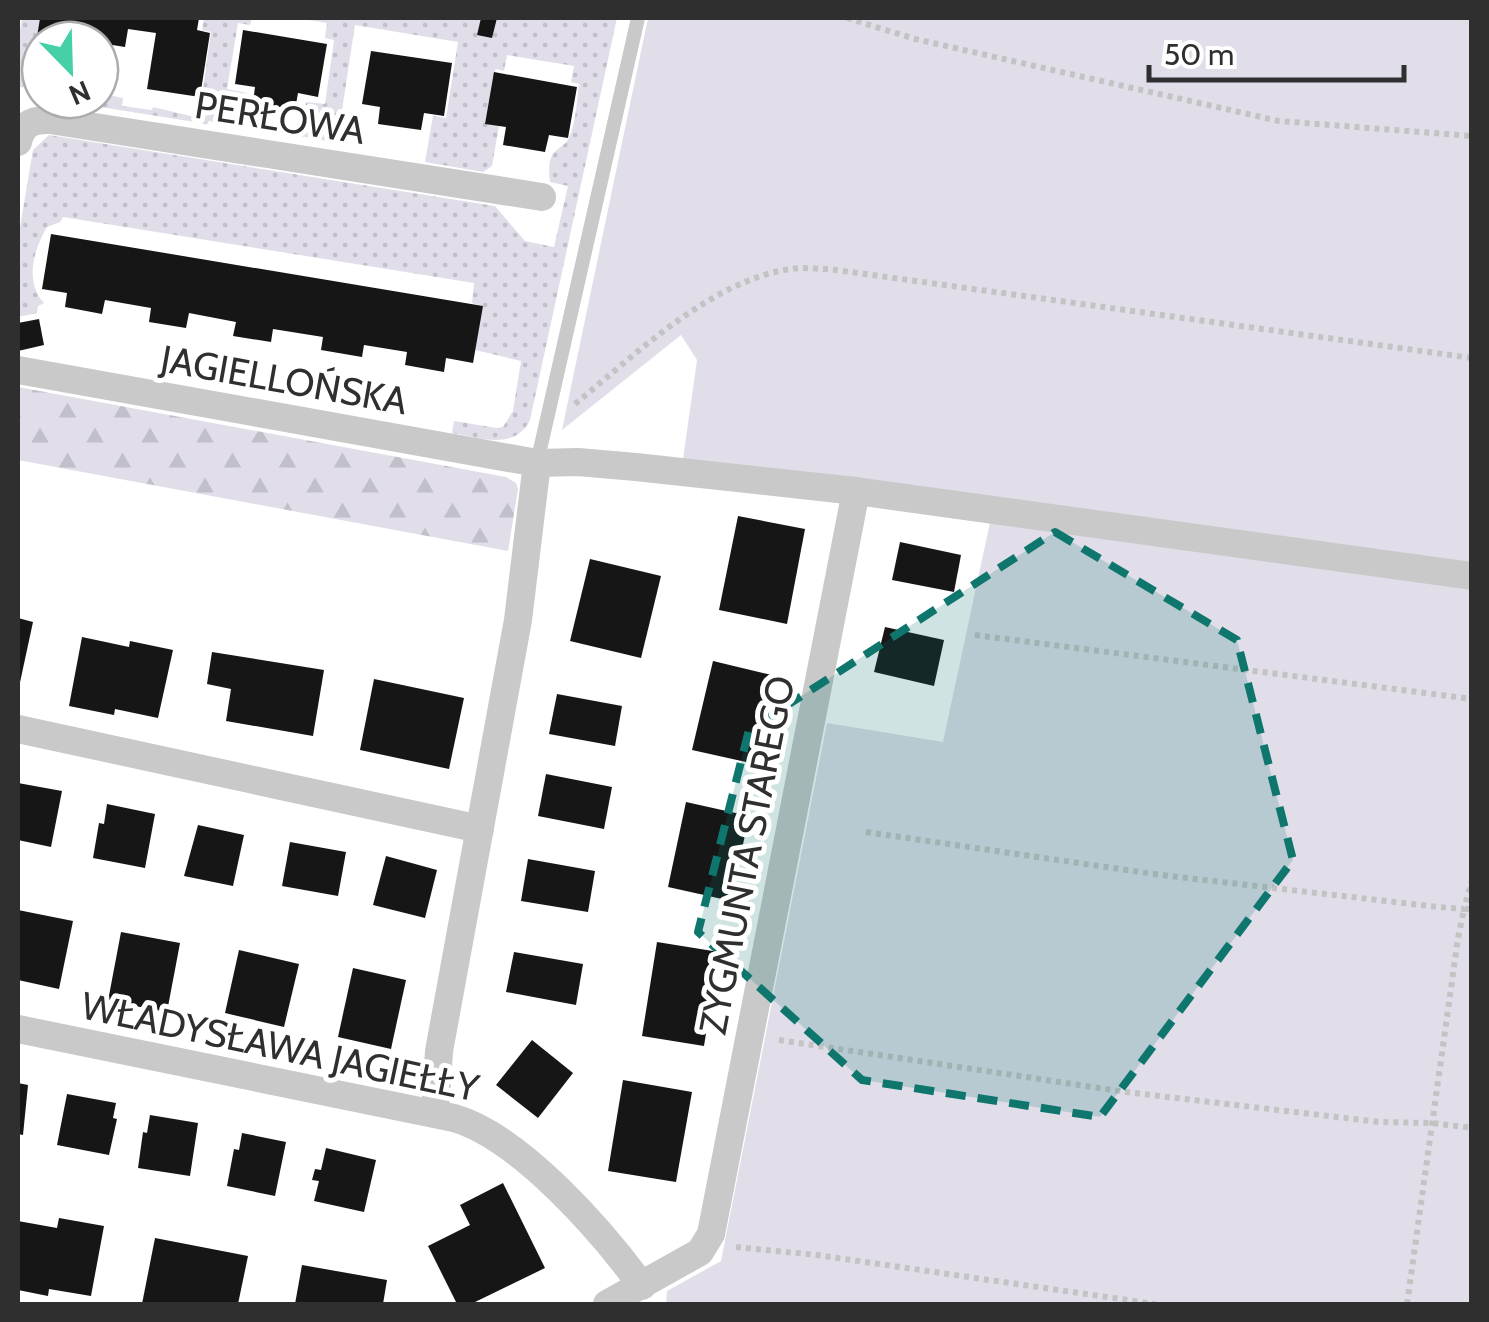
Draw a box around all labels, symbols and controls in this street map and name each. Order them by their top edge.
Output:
north arrow [20,20,120,120]
scale bar [1149,20,1404,82]
text: 50 m [1164,36,1234,73]
text: N [64,73,96,113]
street label: PERŁOWA [192,81,369,154]
street label: JAGIELLOŃSKA [156,335,411,424]
street label: ZYGMUNTA STAREGO [689,672,804,1038]
street label: WŁADYSŁAWA JAGIEŁŁY [77,981,483,1112]

